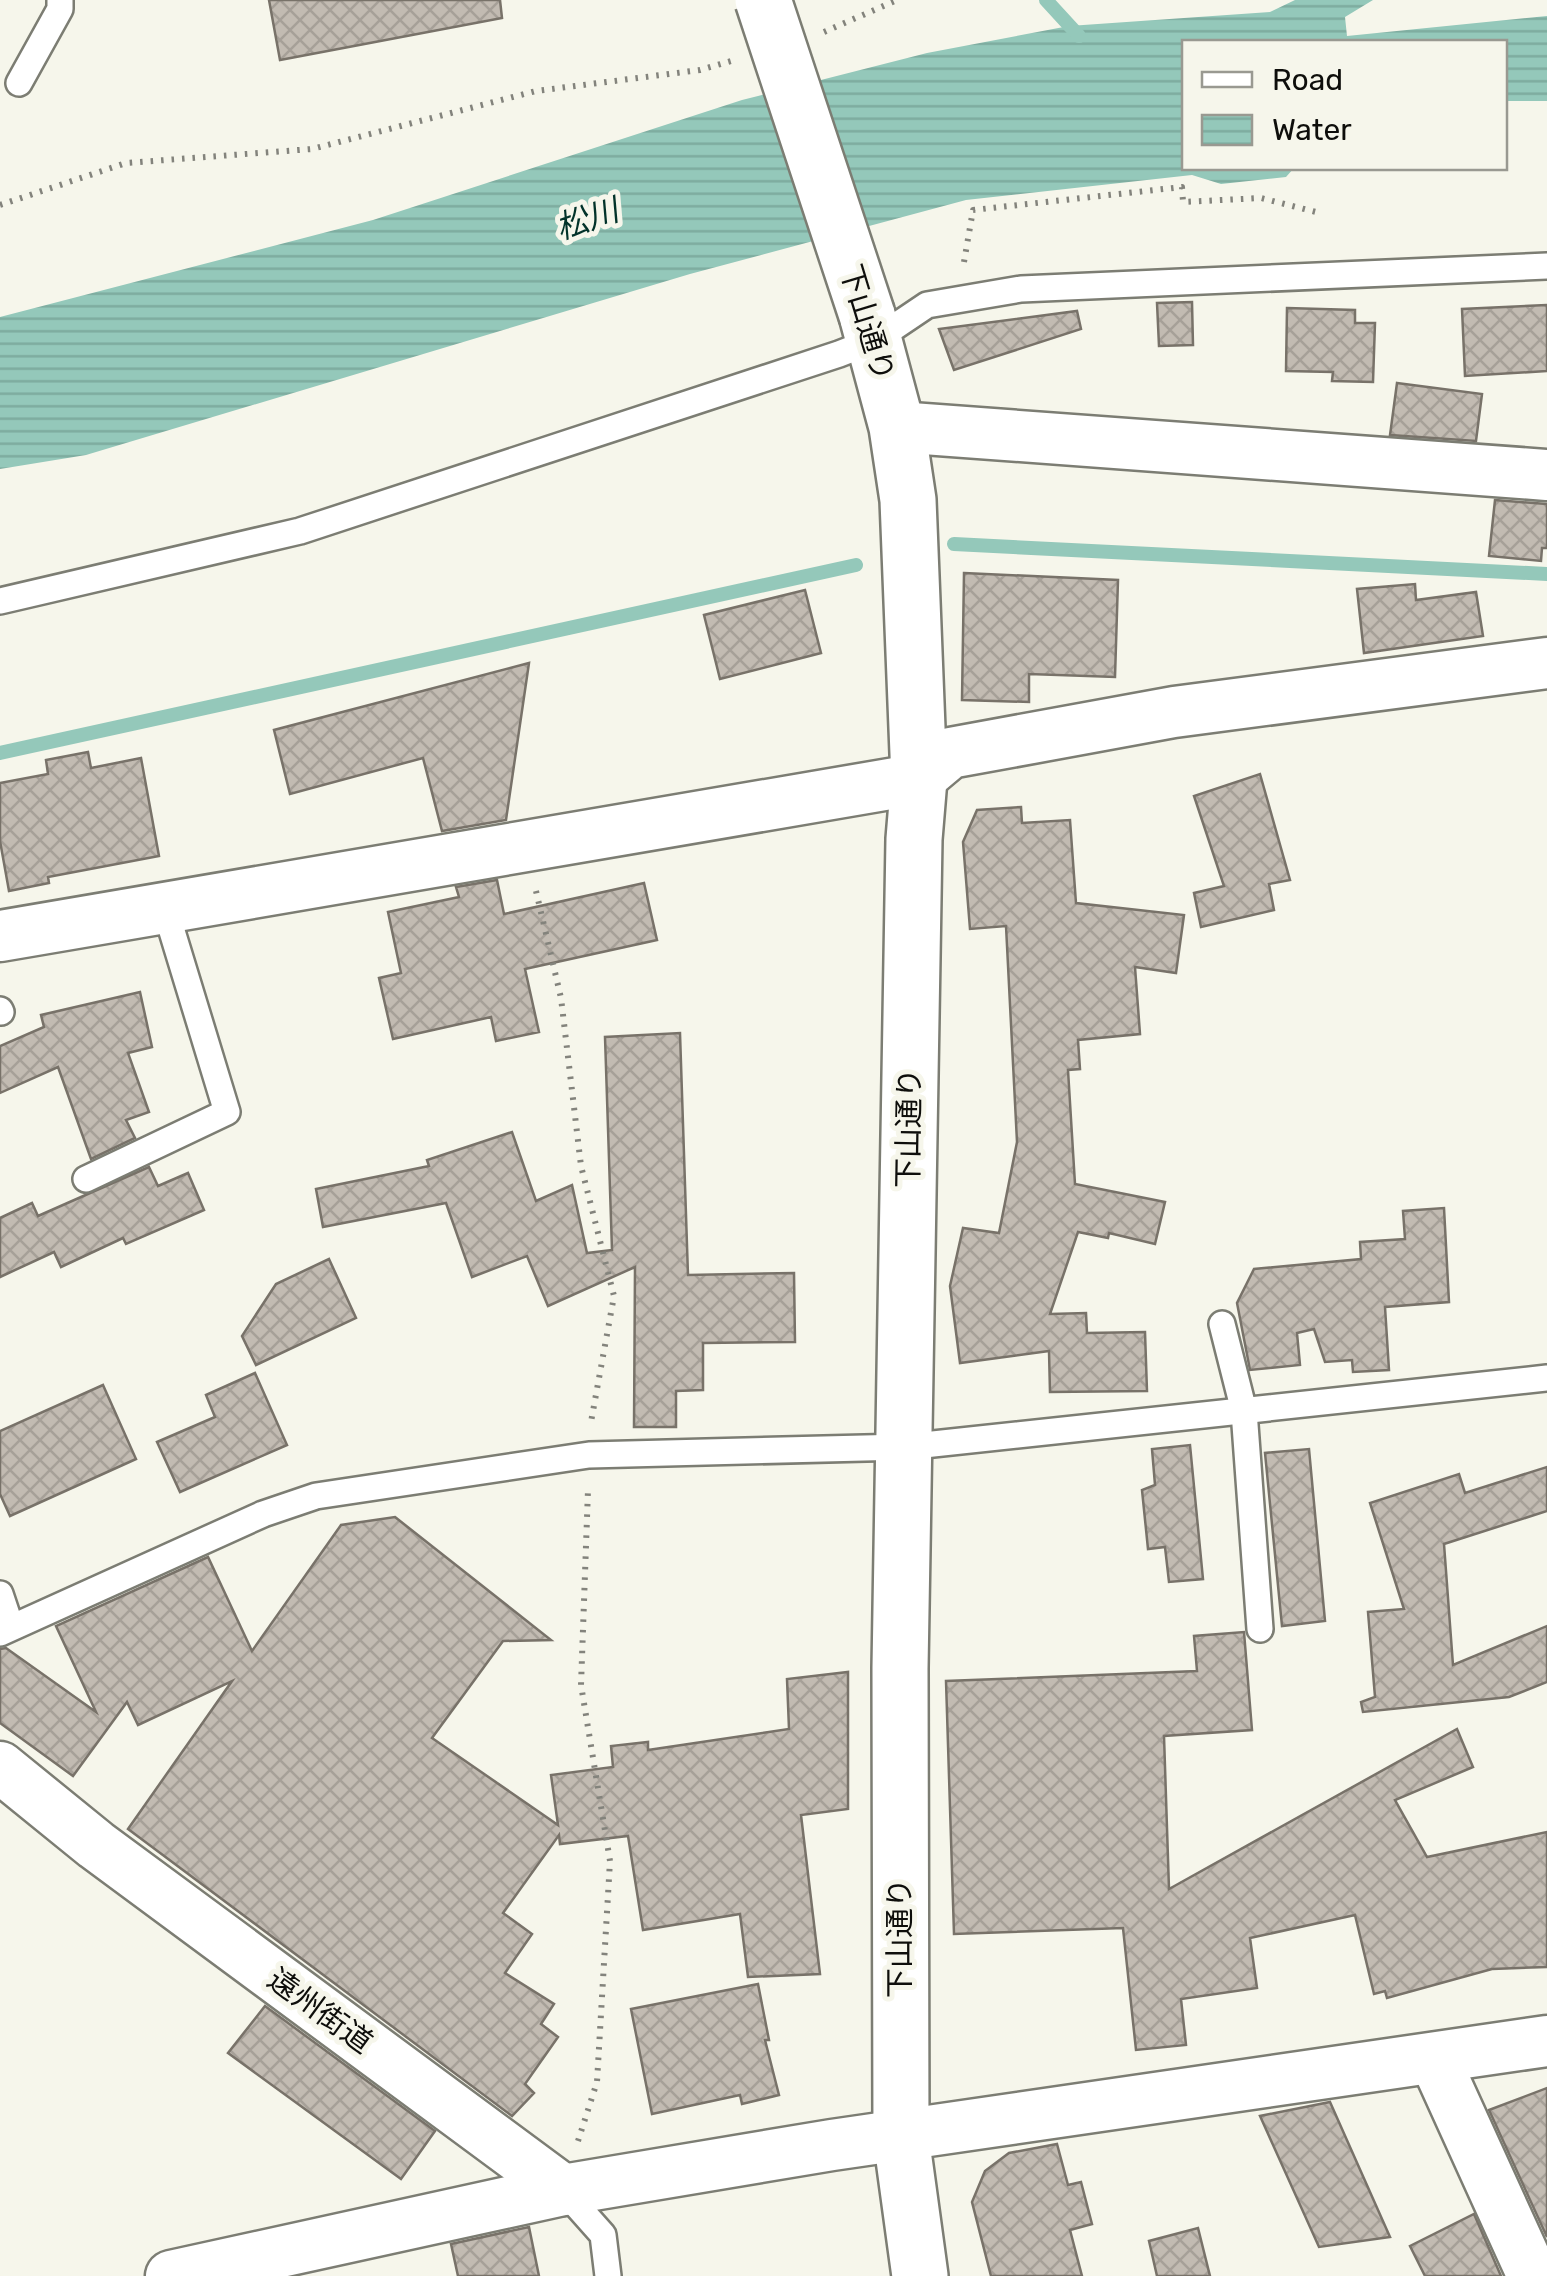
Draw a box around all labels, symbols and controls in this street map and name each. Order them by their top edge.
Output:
legend [1182,40,1507,170]
text: Road [1272,62,1343,98]
text: Water [1272,112,1352,148]
water label: 松川 [551,190,626,247]
street label: 下山通り [832,260,902,386]
street label: 下山通り [890,1068,928,1188]
street label: 下山通り [882,1878,918,1998]
street label: 遠州街道 [261,1961,379,2061]

